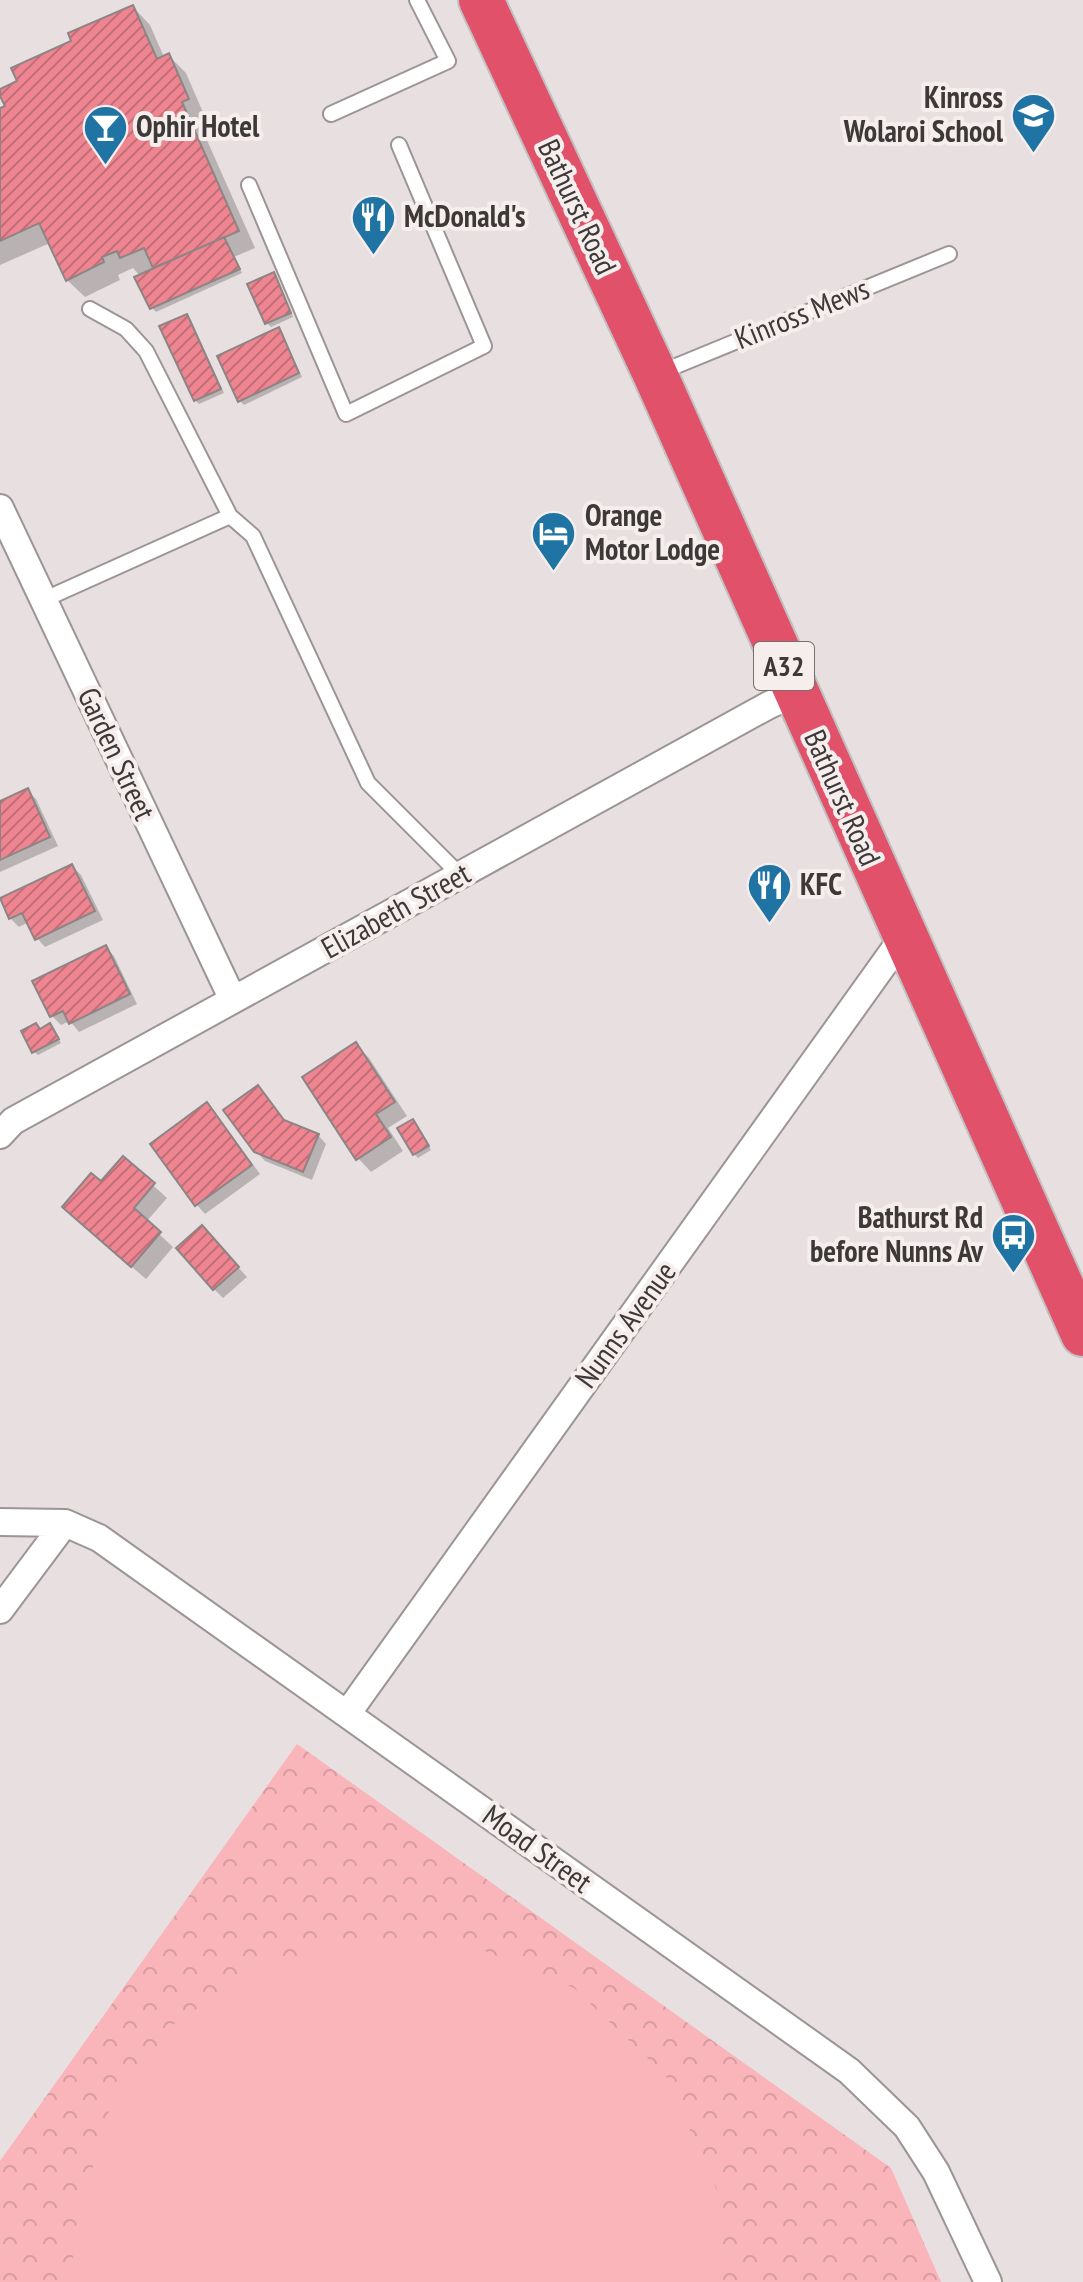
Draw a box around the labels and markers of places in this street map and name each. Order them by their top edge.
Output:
place label: Kinross Wolaroi School [843,77,1004,150]
school or university icon: Kinross Wolaroi School [1010,91,1058,154]
bar icon: Ophir Hotel [81,103,129,166]
place label: Ophir Hotel [136,106,260,145]
restaurant icon: McDonald's [349,193,397,256]
place label: McDonald's [404,196,525,235]
place label: Orange Motor Lodge [585,495,720,568]
hotel icon: Orange Motor Lodge [530,509,578,572]
restaurant icon: KFC [745,861,793,924]
place label: KFC [800,864,842,903]
place label: Bathurst Rd before Nunns Av [810,1197,984,1270]
bus stop icon: Bathurst Rd before Nunns Av [990,1211,1038,1274]

